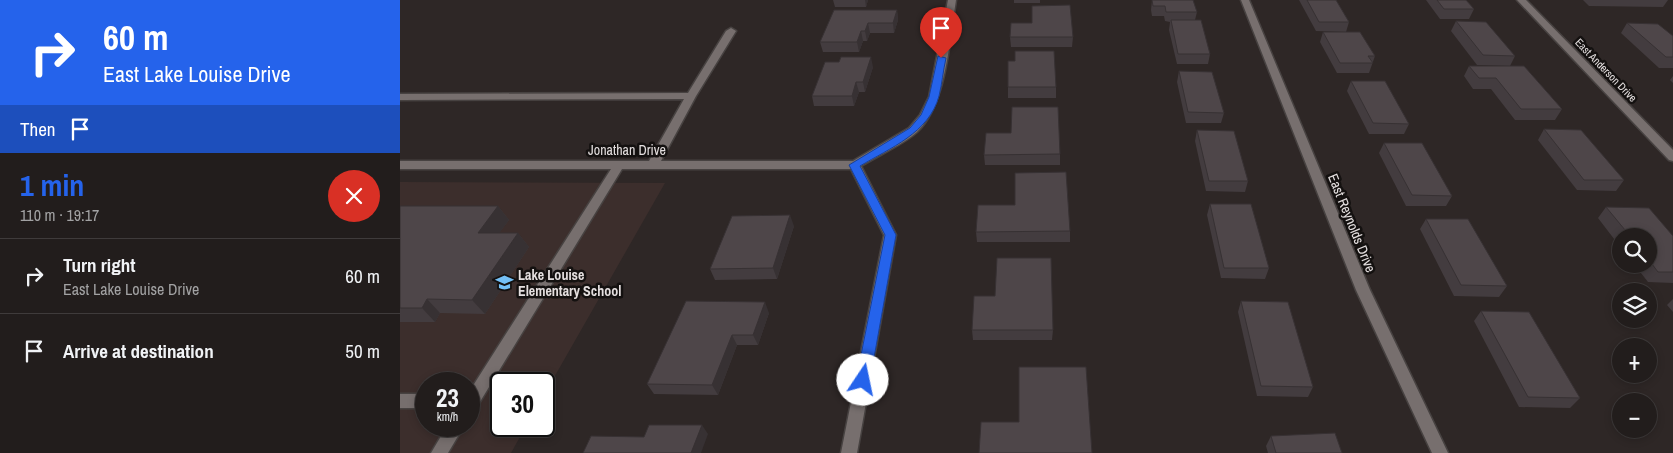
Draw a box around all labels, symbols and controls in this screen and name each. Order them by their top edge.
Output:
pin [920,7,962,58]
text: 60 m [103,14,168,61]
icon: arrive [927,14,955,42]
icon: right [20,20,85,85]
street label: East Anderson Drive [1572,35,1640,105]
text: East Lake Louise Drive [103,59,291,89]
icon: arrive [66,115,94,143]
text: Then [20,116,56,142]
street label: Jonathan Drive [588,141,666,159]
text: 1 min [20,165,84,205]
button: close [328,170,380,222]
street label: East Reynolds Drive [1324,171,1380,275]
text: 110 m · 19:17 [20,204,99,226]
map controls [1612,228,1657,438]
button: search [1612,228,1657,273]
text: Turn right [63,252,135,278]
icon: right [20,262,48,290]
text: 60 m [345,263,380,289]
place label: Lake Louise Elementary School [518,266,621,300]
school or university icon: Lake Louise Elementary School [494,273,514,293]
text: East Lake Louise Drive [63,278,199,300]
button: layers [1612,283,1657,328]
icon: arrive [20,337,48,365]
text: Arrive at destination [63,338,214,364]
text: 50 m [345,338,380,364]
button: + [1612,338,1657,383]
position arrow [836,353,888,405]
speed limit sign: 30 [490,372,555,437]
text: 23 [436,381,459,415]
button: − [1612,393,1657,438]
text: km/h [437,409,458,425]

